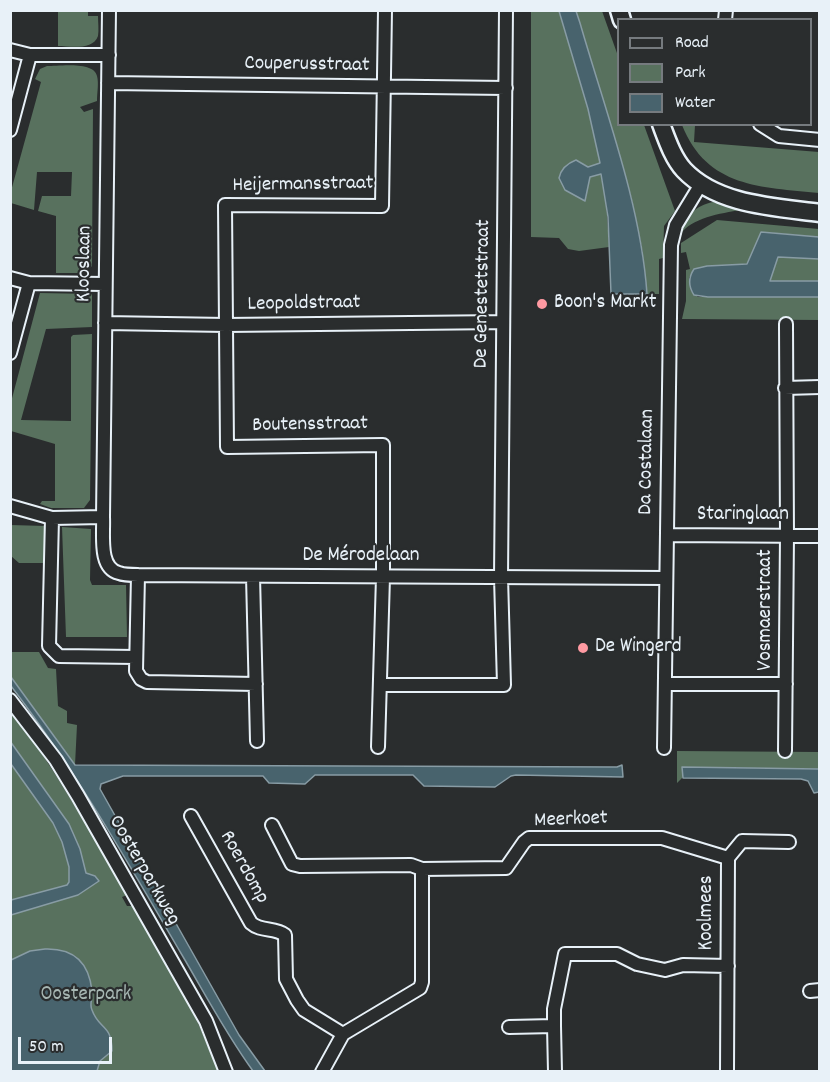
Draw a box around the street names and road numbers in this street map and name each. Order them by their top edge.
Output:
street label: Couperusstraat [244,52,370,80]
street label: Heijermansstraat [232,172,374,200]
street label: De Genestetstraat [470,219,498,369]
street label: Klooslaan [73,225,99,303]
street label: Leopoldstraat [247,291,361,319]
street label: Da Costalaan [634,409,662,515]
street label: Boutensstraat [252,412,368,440]
street label: Staringlaan [697,503,789,529]
street label: De Mérodelaan [303,544,419,570]
street label: Vosmaerstraat [754,549,780,671]
street label: Meerkoet [534,807,608,835]
street label: Oosterparkweg [101,811,185,931]
street label: Roerdomp [213,827,273,909]
street label: Koolmees [695,875,721,951]

